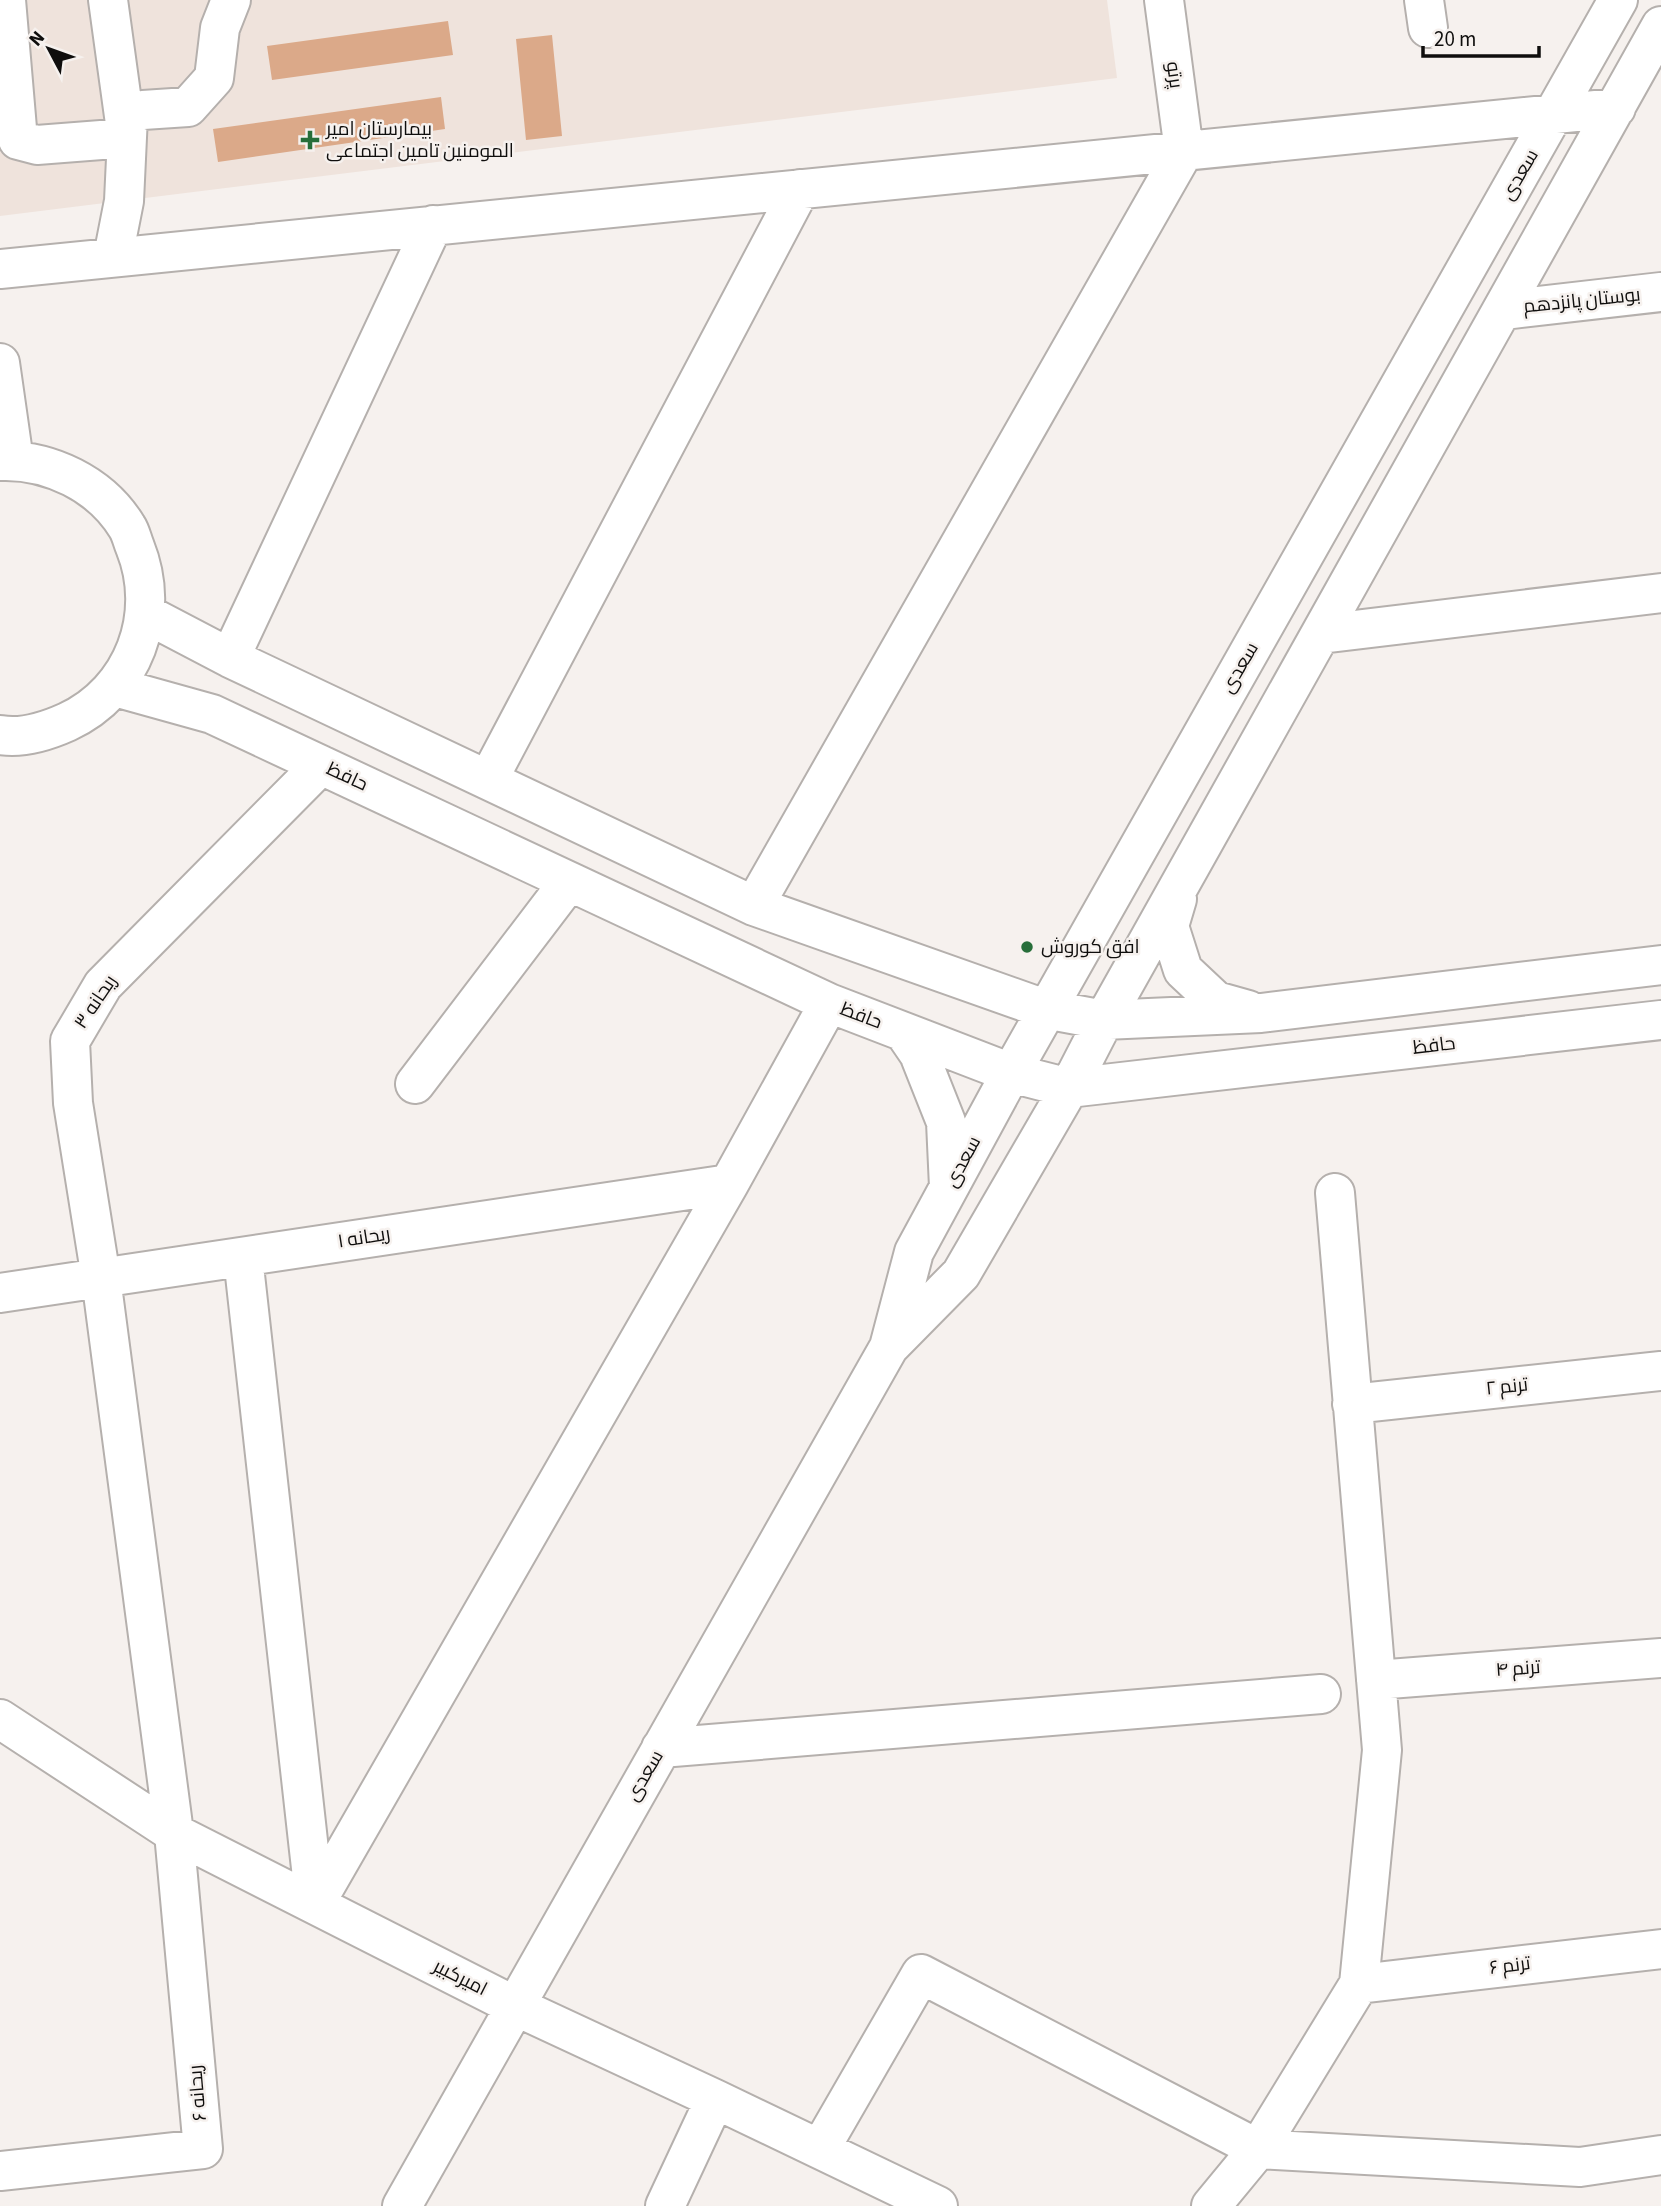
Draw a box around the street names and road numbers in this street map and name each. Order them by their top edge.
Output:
street label: پرتو [1159,60,1189,90]
street label: سعدی [1495,144,1545,206]
street label: بوستان پانزدهم [1522,281,1642,321]
street label: سعدی [1215,637,1265,699]
street label: حافظ [322,756,372,798]
street label: ریحانه ۳ [68,970,124,1034]
street label: حافظ [836,996,886,1036]
street label: حافظ [1411,1030,1457,1062]
street label: سعدی [938,1131,988,1193]
street label: ریحانه ۱ [336,1221,392,1255]
street label: ترنم ۲ [1485,1371,1529,1403]
street label: ترنم ۴ [1495,1654,1541,1684]
street label: سعدی [620,1745,670,1807]
street label: ترنم ۶ [1488,1950,1532,1982]
street label: امیرکبیر [427,1953,492,2003]
street label: ریحانه ۶ [182,2064,214,2122]

